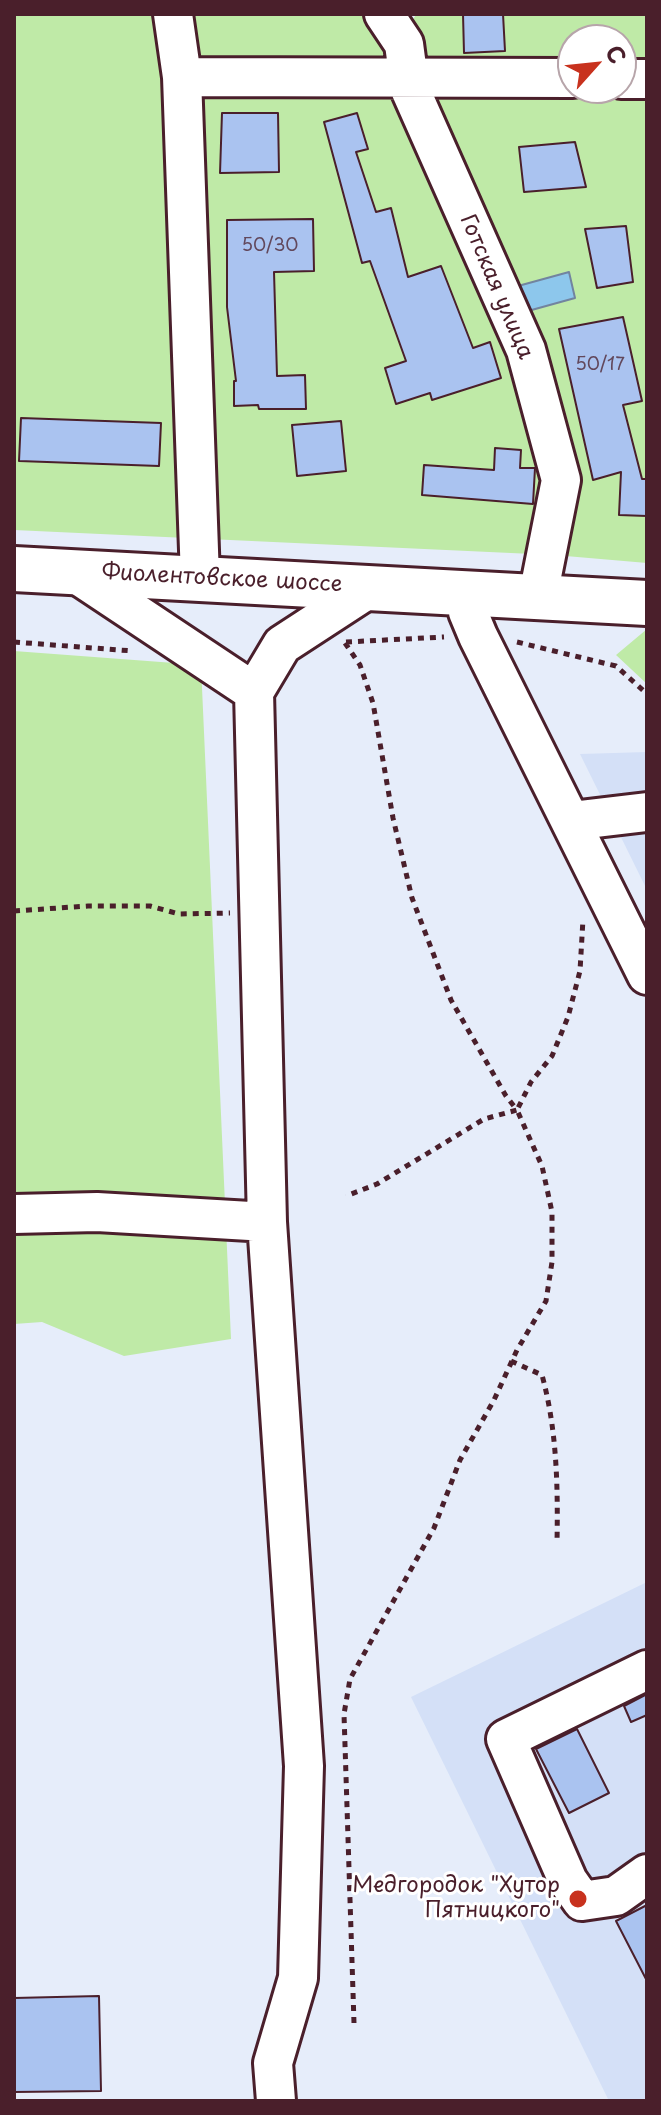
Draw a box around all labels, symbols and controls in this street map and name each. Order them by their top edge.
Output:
north arrow [557,24,637,104]
text: С [599,39,636,69]
street label: Готская улица [454,211,538,363]
house number: 50/30 [242,235,298,257]
house number: 50/17 [575,354,625,376]
street label: Фиолентовское шоссе [101,560,343,598]
place label: Медгородок "Хутор Пятницкого" [352,1873,560,1924]
marker: Медгородок "Хутор Пятницкого" [567,1888,589,1910]

